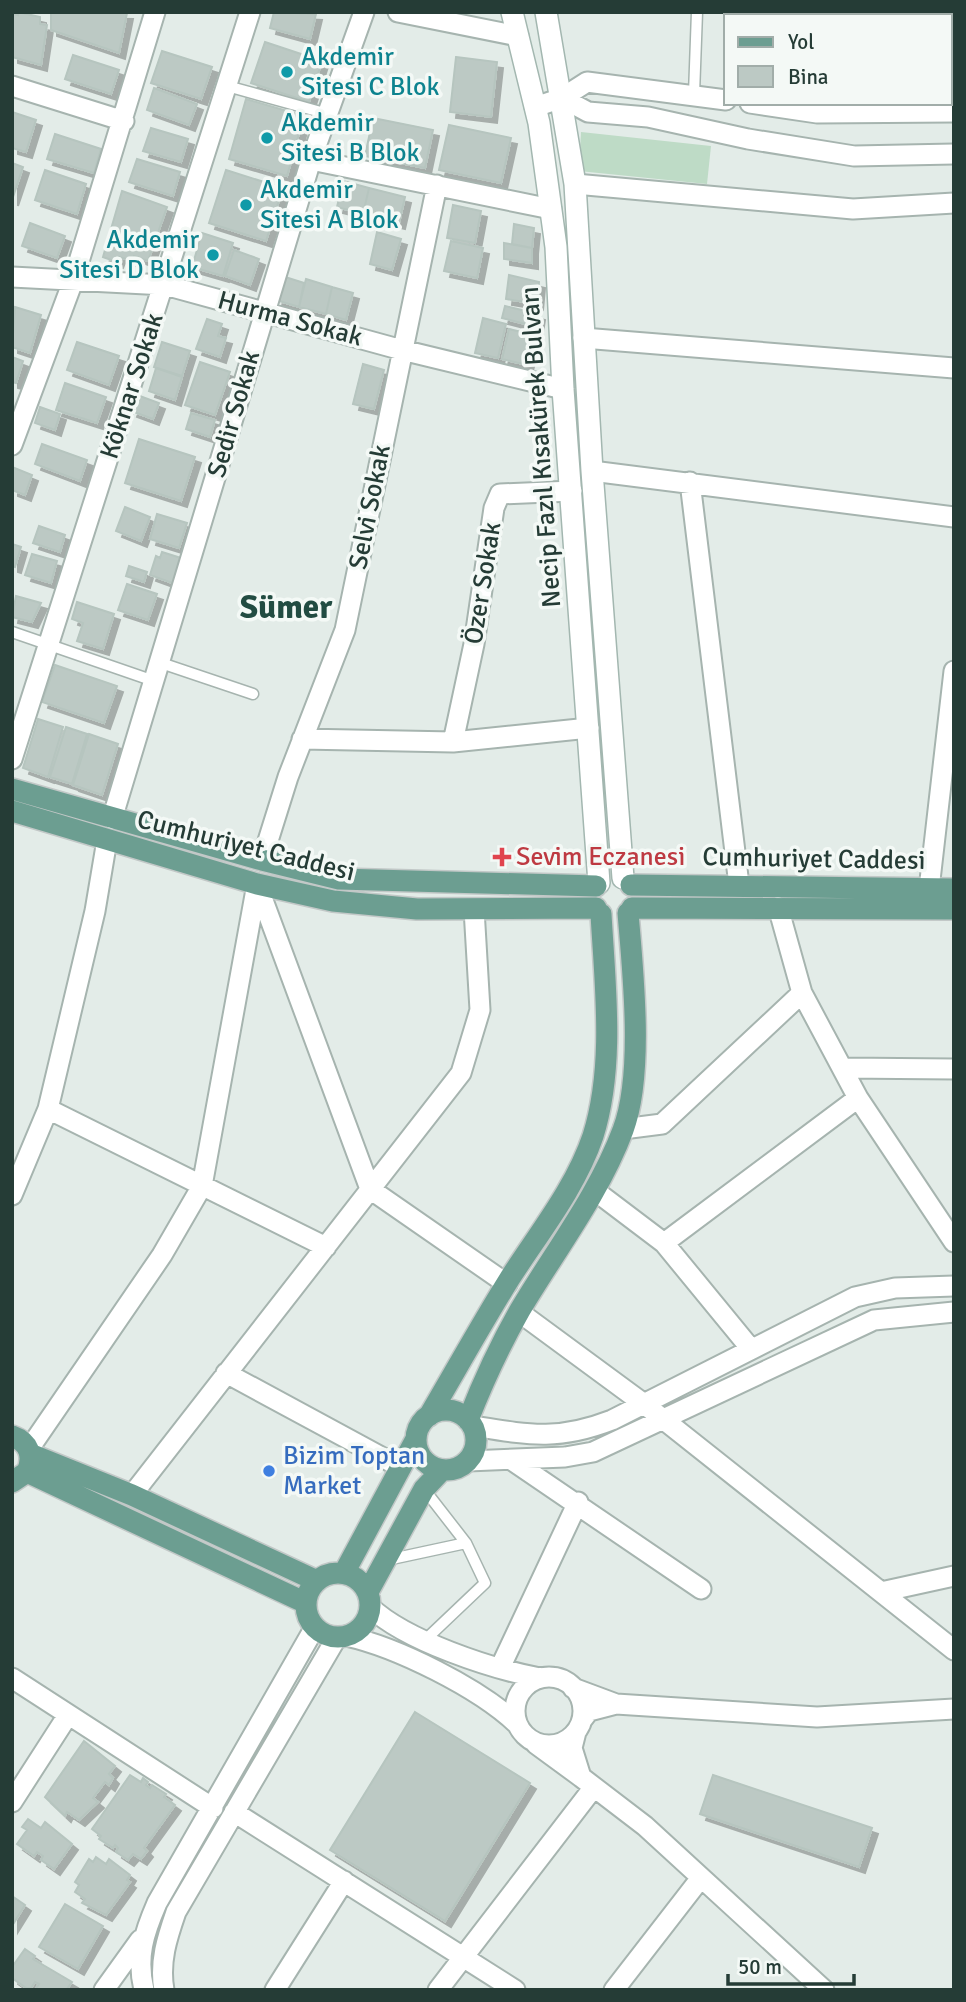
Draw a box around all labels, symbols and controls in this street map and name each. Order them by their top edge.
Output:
legend [724,14,952,105]
text: Yol [788,29,814,55]
place label: Akdemir Sitesi C Blok [301,41,440,103]
marker: Akdemir Sitesi C Blok [279,64,295,80]
text: Bina [788,64,829,90]
place label: Akdemir Sitesi B Blok [281,107,420,169]
marker: Akdemir Sitesi B Blok [259,130,275,146]
place label: Akdemir Sitesi A Blok [260,174,399,236]
marker: Akdemir Sitesi A Blok [238,197,254,213]
place label: Akdemir Sitesi D Blok [59,224,199,286]
marker: Akdemir Sitesi D Blok [205,247,221,263]
street label: Hurma Sokak [214,284,366,354]
street label: Necip Fazıl Kısakürek Bulvarı [514,285,568,609]
street label: Köknar Sokak [93,309,171,463]
street label: Sedir Sokak [201,347,267,481]
street label: Selvi Sokak [342,442,398,572]
street label: Özer Sokak [458,520,508,646]
district label: Sümer [240,587,333,628]
street label: Cumhuriyet Caddesi [134,803,358,889]
place label: Sevim Eczanesi [516,841,685,873]
street label: Cumhuriyet Caddesi [702,841,926,877]
marker: Sevim Eczanesi [494,849,510,865]
place label: Bizim Toptan Market [283,1440,425,1502]
marker: Bizim Toptan Market [261,1463,277,1479]
scale bar [728,1942,854,1986]
text: 50 m [738,1954,782,1980]

